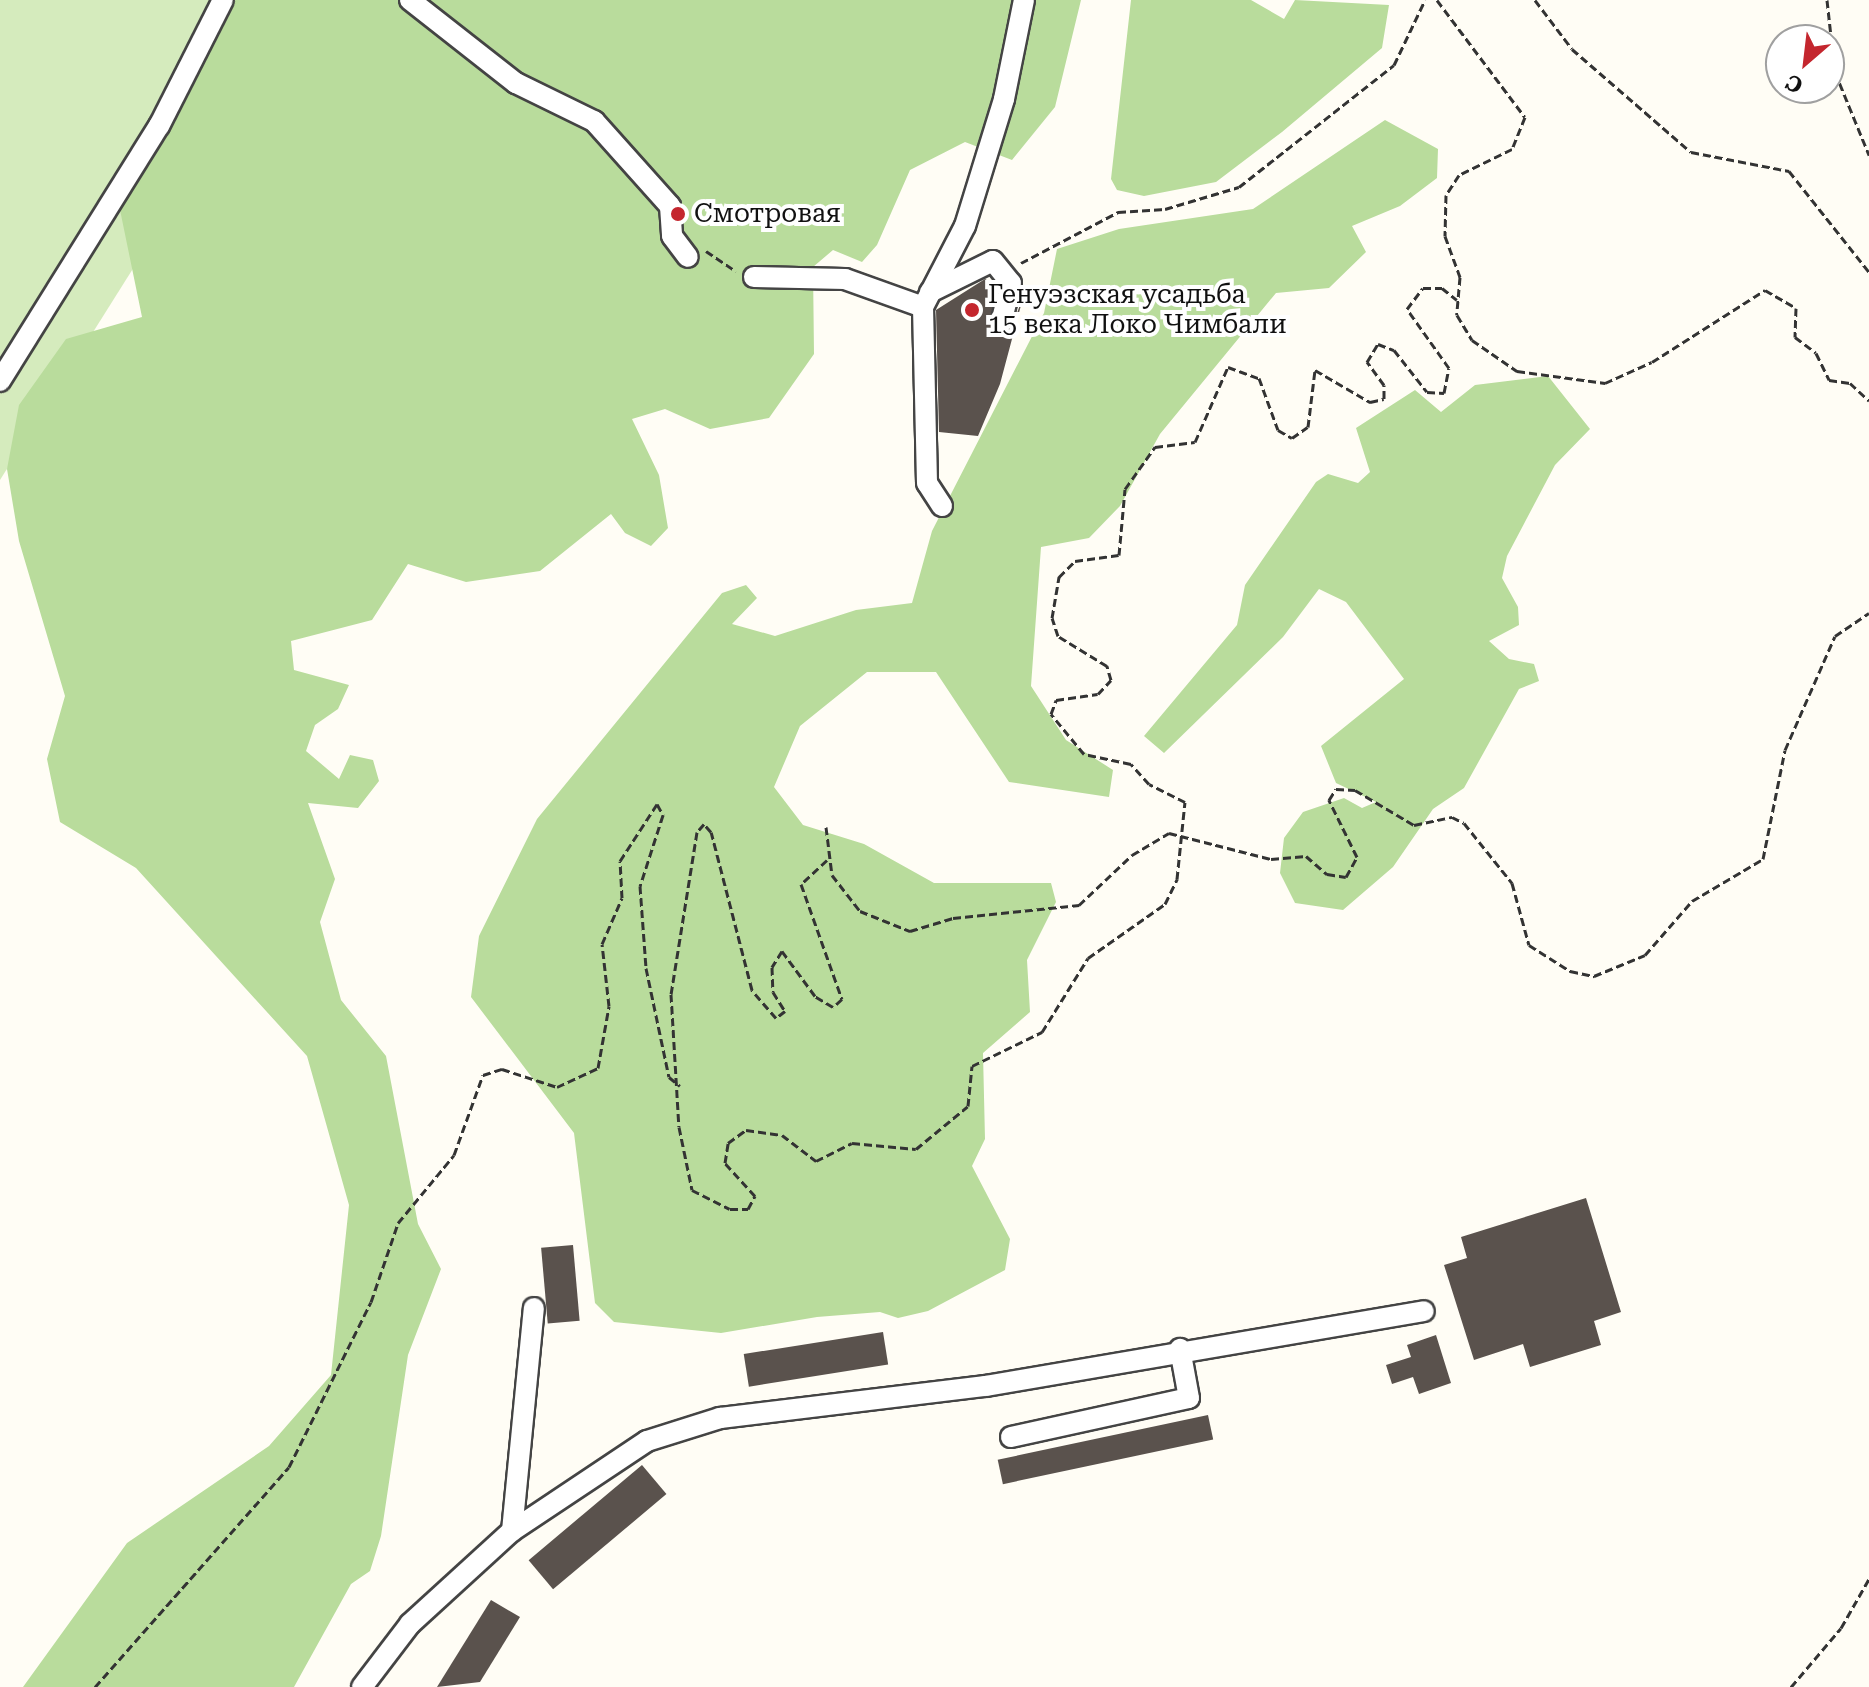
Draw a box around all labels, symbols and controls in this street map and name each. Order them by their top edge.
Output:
north arrow [1765,24,1845,104]
text: С [1782,69,1807,99]
place label: Смотровая [694,198,841,230]
marker: Смотровая [669,205,687,223]
place label: Генуэзская усадьба 15 века Локо Чимбали [988,279,1287,340]
marker: Генуэзская усадьба 15 века Локо Чимбали [963,301,981,319]

